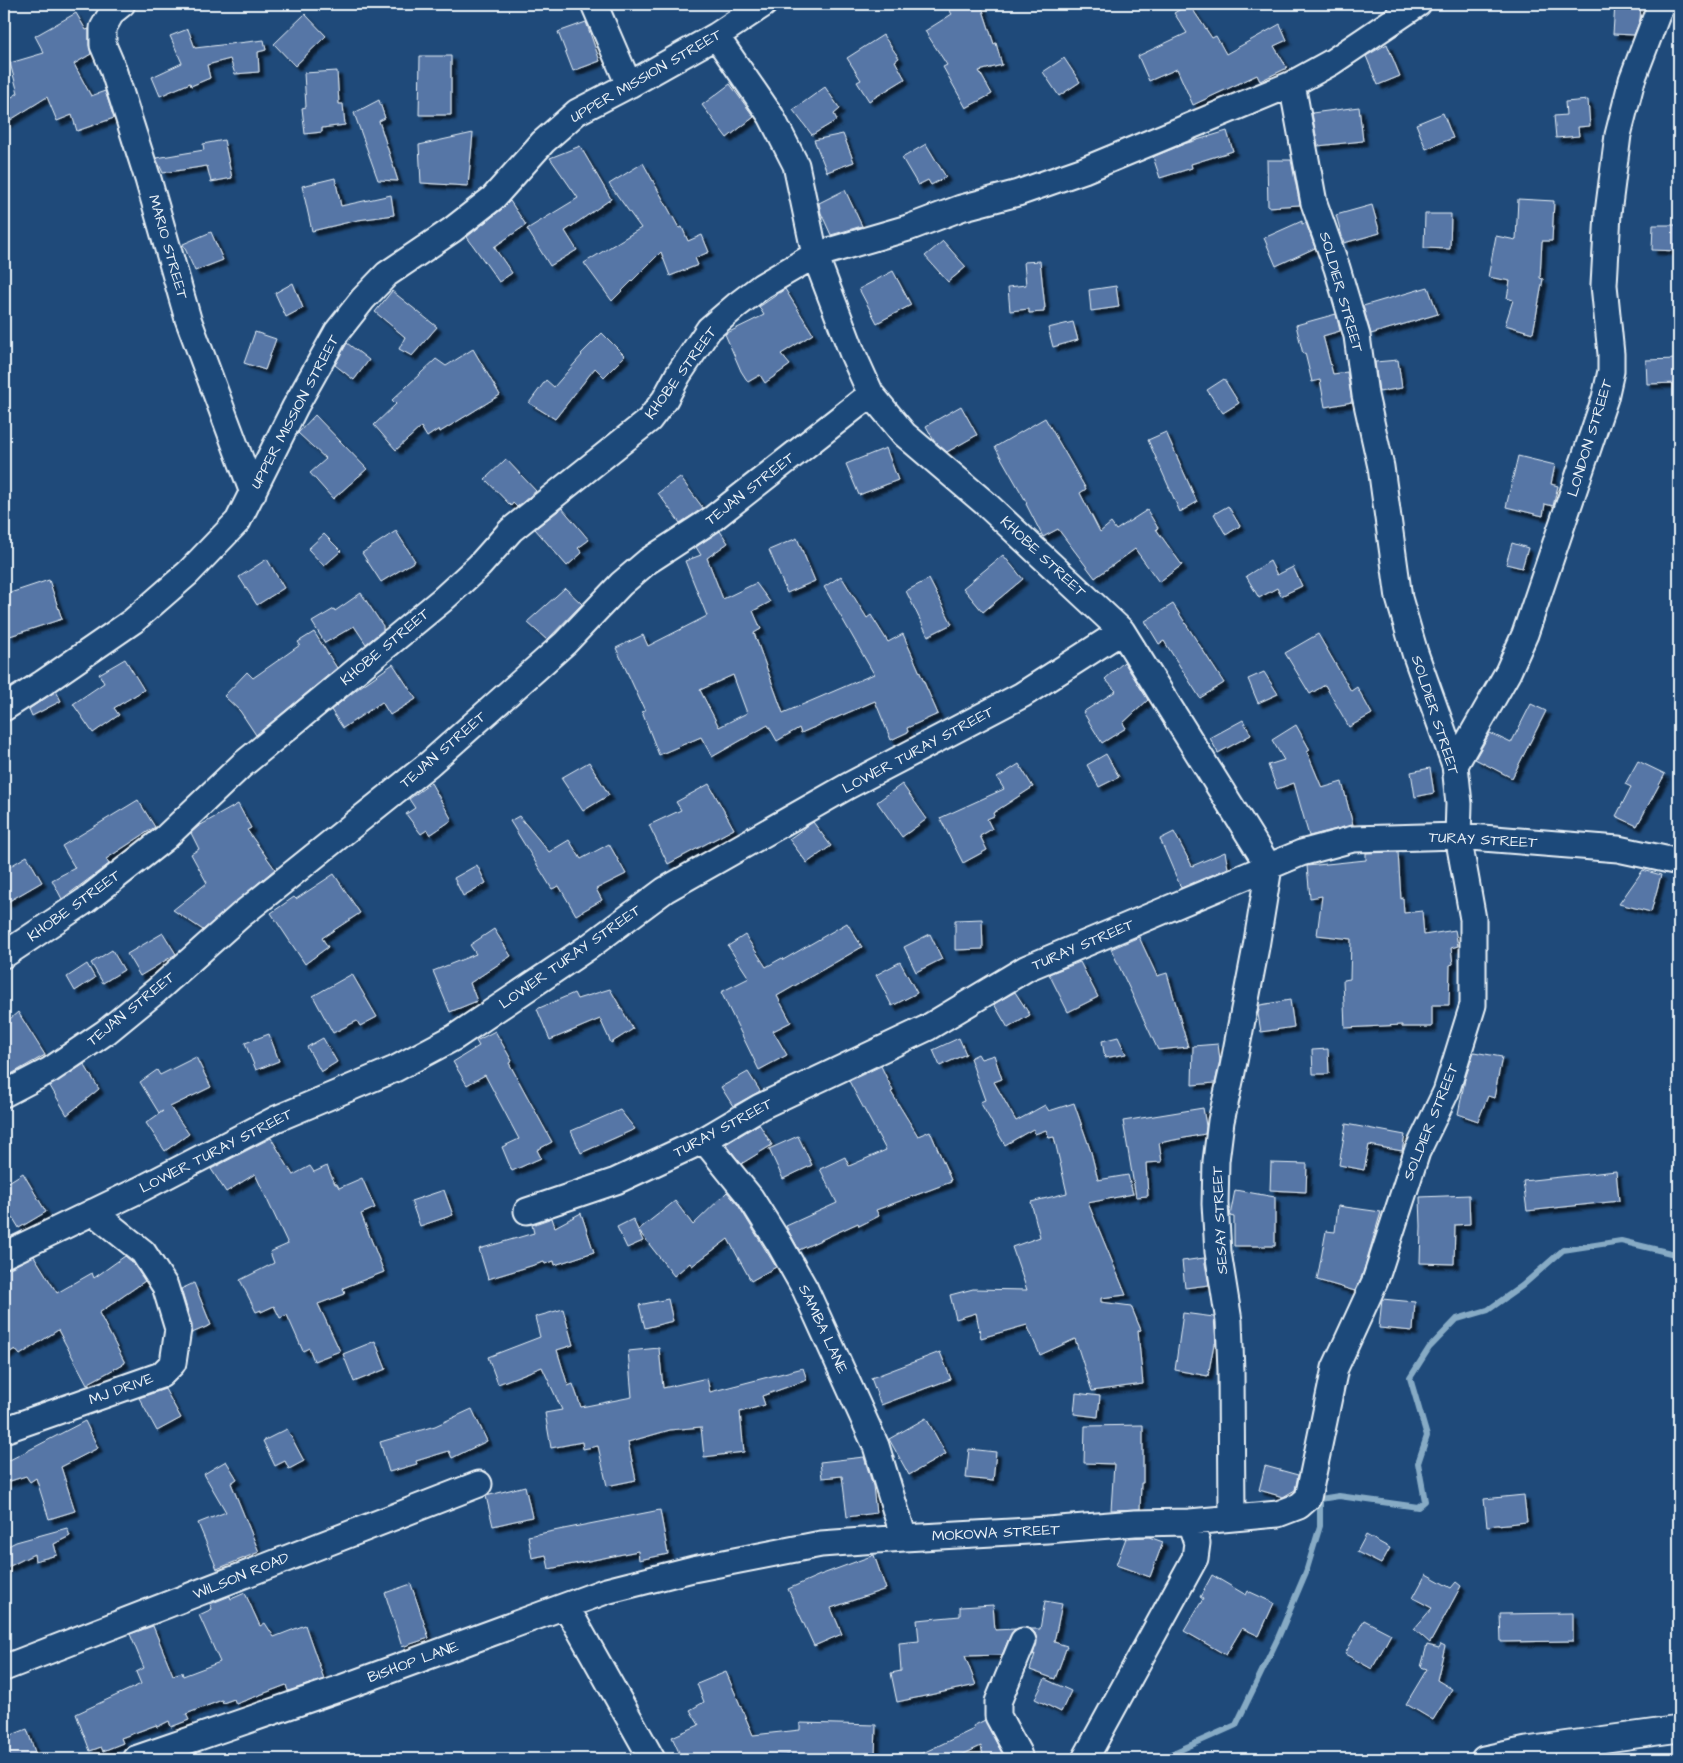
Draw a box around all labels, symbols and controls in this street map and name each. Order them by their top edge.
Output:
street label: UPPER MISSION STREET [566,24,726,128]
street label: MARIO STREET [143,192,193,302]
street label: SOLDIER STREET [1314,229,1368,355]
street label: KHOBE STREET [640,322,722,424]
street label: UPPER MISSION STREET [245,331,345,493]
street label: LONDON STREET [1562,376,1618,499]
street label: TEJAN STREET [701,447,800,531]
street label: KHOBE STREET [995,512,1091,603]
street label: KHOBE STREET [336,603,435,691]
street label: SOLDIER STREET [1406,653,1464,778]
street label: LOWER TURAY STREET [838,701,998,799]
street label: TEJAN STREET [395,706,491,793]
street label: TURAY STREET [1428,827,1539,853]
street label: KHOBE STREET [23,865,125,947]
street label: LOWER TURAY STREET [495,900,646,1014]
street label: TURAY STREET [1029,914,1138,976]
street label: TEJAN STREET [82,966,180,1051]
street label: SOLDIER STREET [1398,1060,1464,1184]
street label: TURAY STREET [670,1093,777,1163]
street label: LOWER TURAY STREET [136,1103,297,1199]
street label: SESAY STREET [1207,1165,1233,1275]
street label: SAMBA LANE [793,1281,853,1377]
street label: MJ DRIVE [86,1368,156,1410]
street label: MOKOWA STREET [931,1519,1061,1547]
street label: WILSON ROAD [190,1547,292,1605]
street label: BISHOP LANE [365,1636,462,1688]

